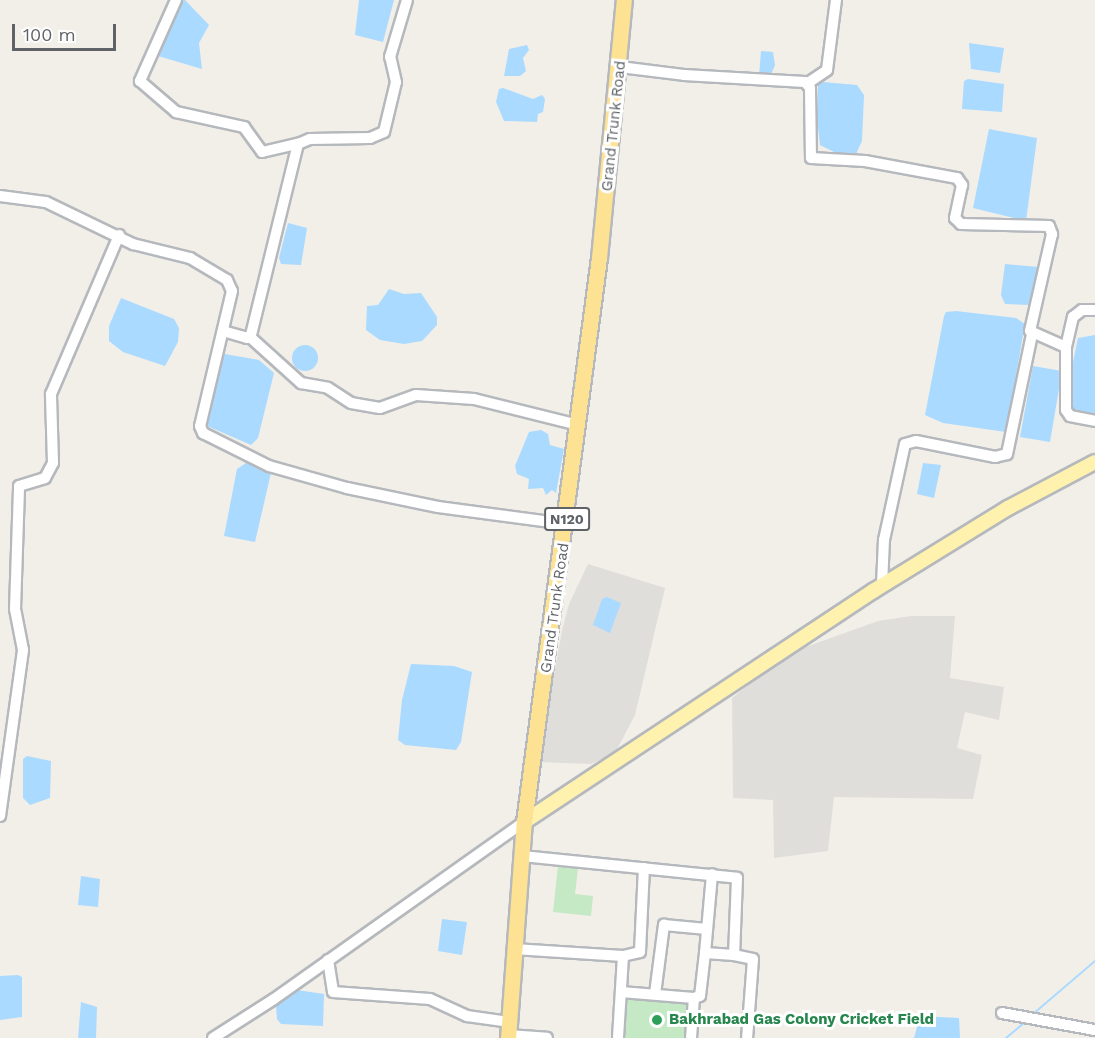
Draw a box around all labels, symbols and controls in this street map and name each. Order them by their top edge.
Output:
scale bar [15,12,118,50]
text: 100 m [23,24,76,45]
street label: Grand Trunk Road [598,59,630,193]
road number: N120 [543,508,591,530]
street label: Grand Trunk Road [537,541,573,675]
place label: Bakhrabad Gas Colony Cricket Field [669,1011,934,1029]
marker: Bakhrabad Gas Colony Cricket Field [650,1013,664,1027]

